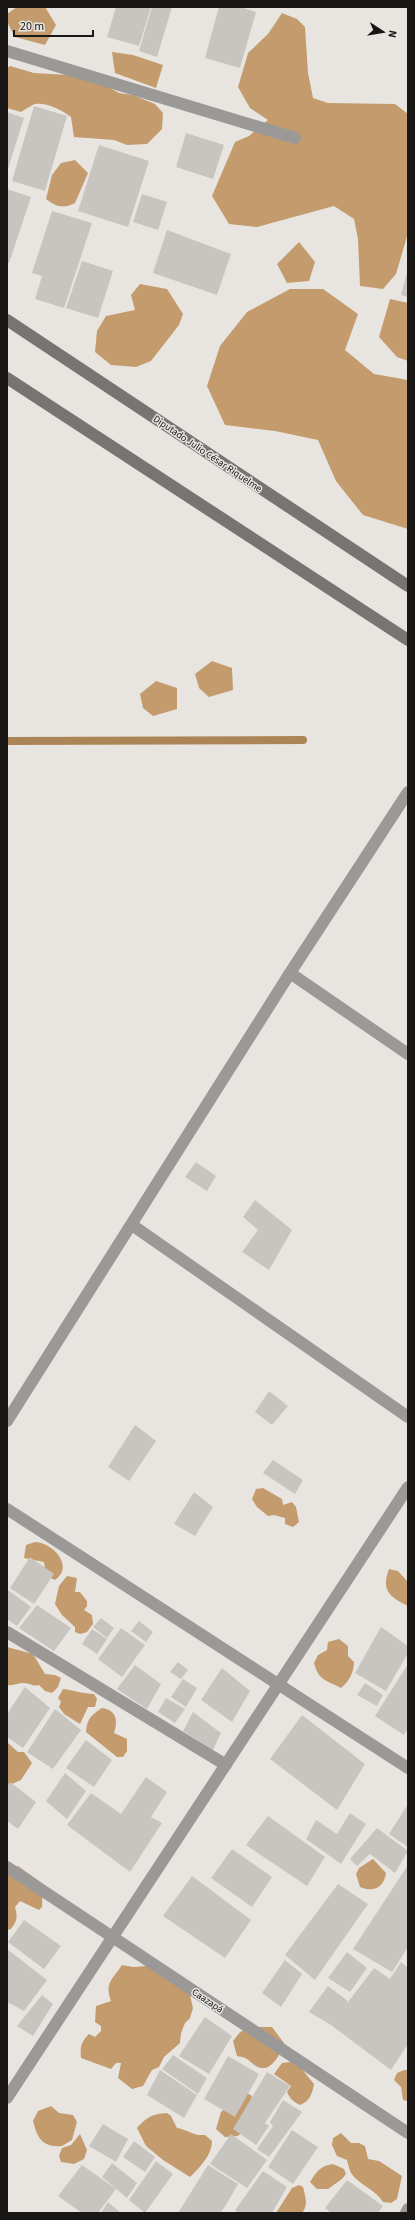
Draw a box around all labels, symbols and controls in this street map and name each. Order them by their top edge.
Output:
scale bar [14,12,93,38]
north arrow [363,12,403,52]
text: 20 m [20,18,44,35]
text: N [384,29,400,39]
street label: Diputado Julio César Riquelme [150,412,265,496]
street label: Caazapá [189,1985,226,2017]

